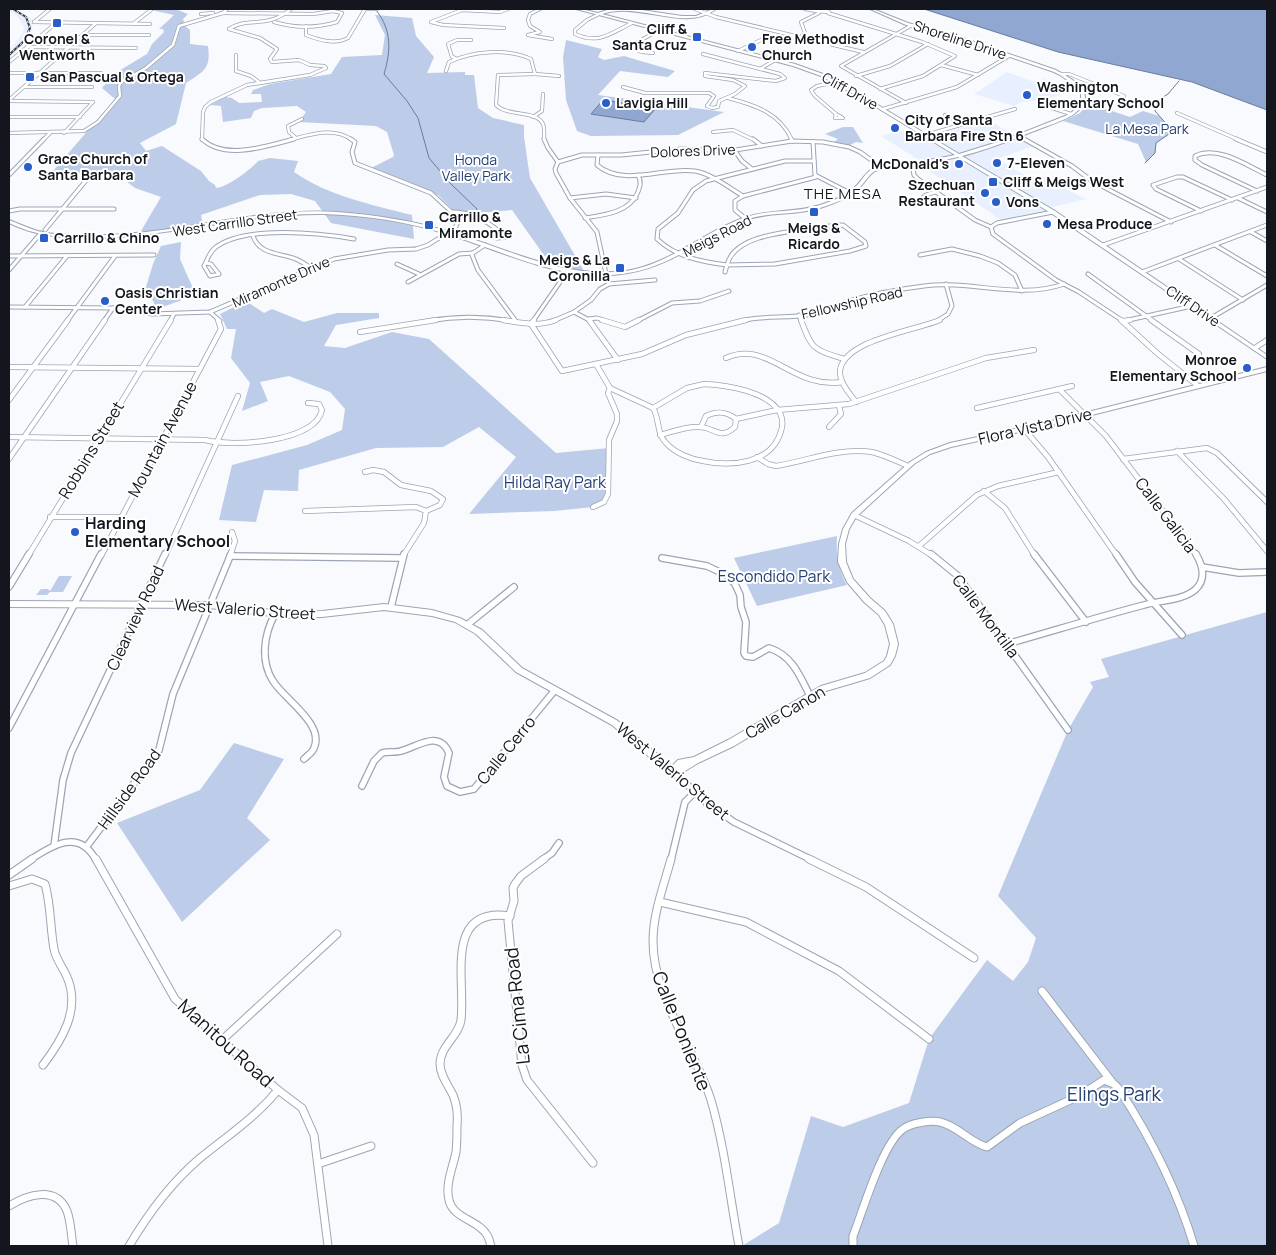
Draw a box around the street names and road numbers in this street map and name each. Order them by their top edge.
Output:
street label: Shoreline Drive [911,16,1009,64]
street label: Cliff Drive [819,67,882,114]
street label: Dolores Drive [650,140,736,161]
street label: West Carrillo Street [171,204,299,241]
street label: Meigs Road [679,210,754,261]
street label: Miramonte Drive [229,252,333,312]
street label: Cliff Drive [1163,281,1224,331]
street label: Fellowship Road [799,282,904,323]
street label: Mountain Avenue [122,377,202,501]
street label: Robbins Street [53,397,129,503]
street label: Flora Vista Drive [976,402,1094,450]
street label: Calle Galicia [1130,473,1202,557]
street label: Clearview Road [101,562,169,674]
street label: Calle Montilla [947,570,1025,662]
street label: West Valerio Street [174,593,316,625]
street label: Calle Canon [741,680,829,744]
street label: Calle Cerro [472,711,540,789]
street label: West Valerio Street [612,717,734,825]
street label: Hillside Road [92,744,166,834]
street label: La Cima Road [498,946,536,1066]
street label: Calle Poniente [646,967,718,1095]
street label: Manitou Road [172,993,280,1093]

